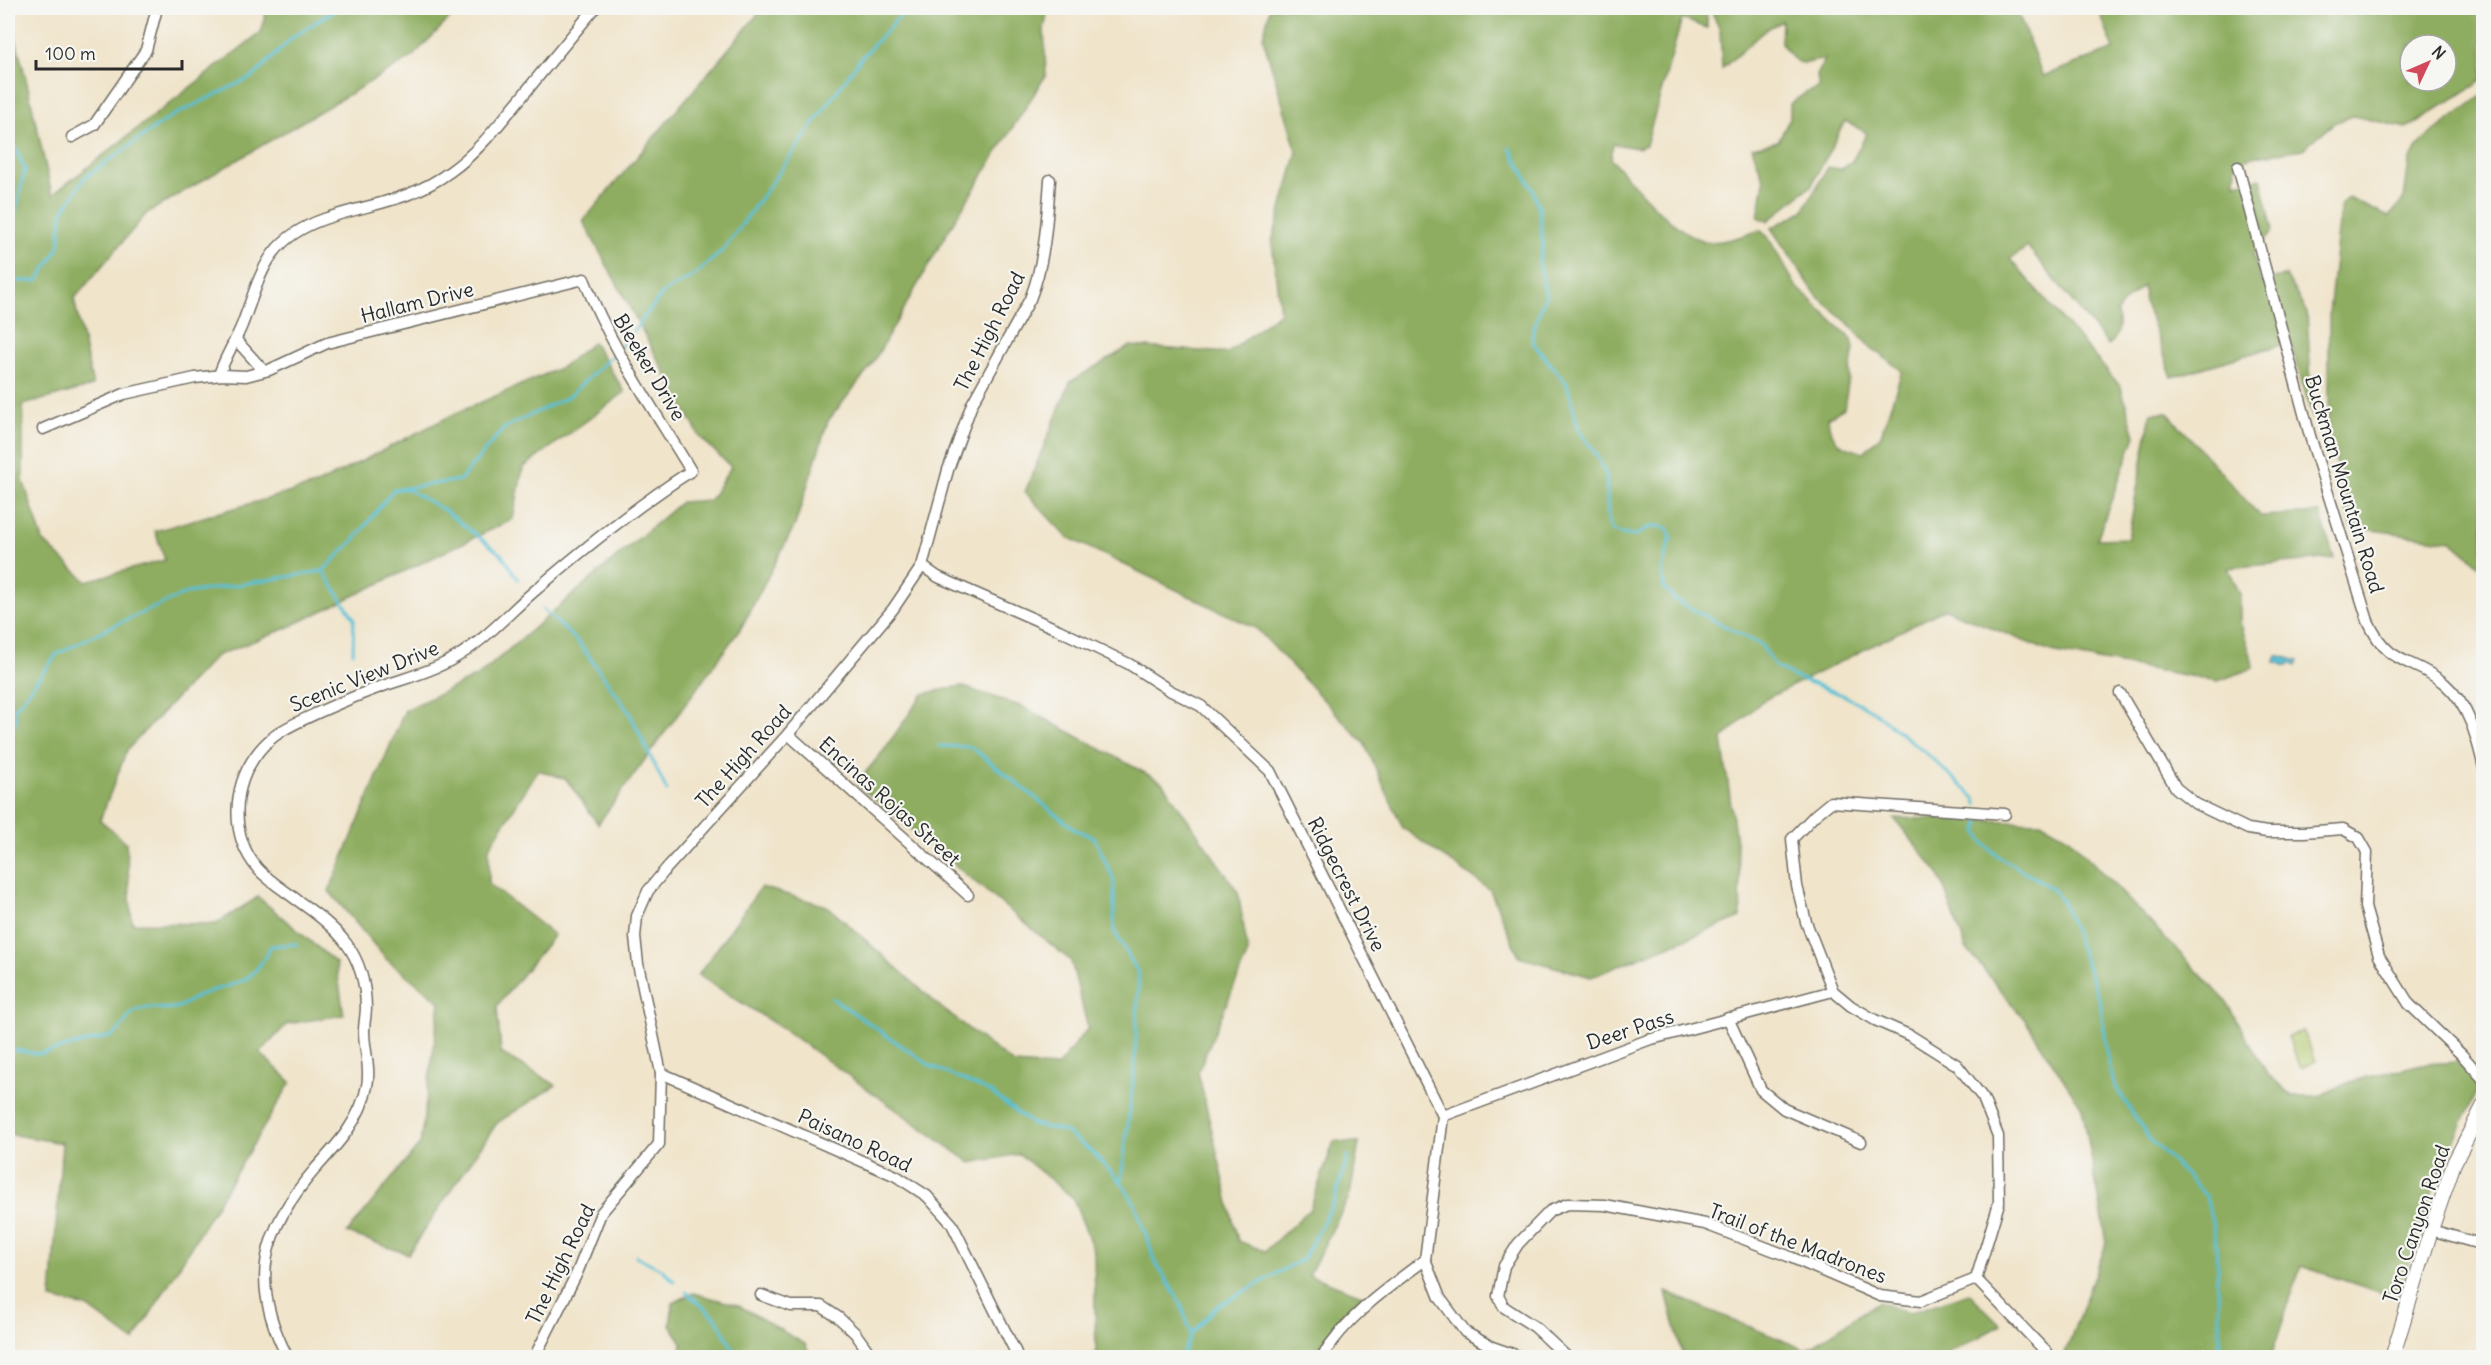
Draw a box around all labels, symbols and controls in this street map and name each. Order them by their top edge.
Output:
scale bar [36,33,182,71]
north arrow [2398,33,2458,93]
text: 100 m [45,42,96,65]
text: N [2428,42,2450,64]
street label: The High Road [948,267,1030,395]
street label: Hallam Drive [358,276,476,328]
street label: Bleeker Drive [608,309,692,425]
street label: Buckman Mountain Road [2300,372,2390,596]
street label: Scenic View Drive [286,635,442,717]
street label: The High Road [690,699,796,813]
street label: Encinas Rojas Street [814,731,966,871]
street label: Ridgecrest Drive [1302,813,1392,955]
street label: Deer Pass [1583,1003,1677,1055]
street label: Paisano Road [794,1103,916,1177]
street label: Toro Canyon Road [2377,1141,2455,1307]
street label: Trail of the Madrones [1706,1198,1890,1288]
street label: The High Road [520,1200,600,1328]

